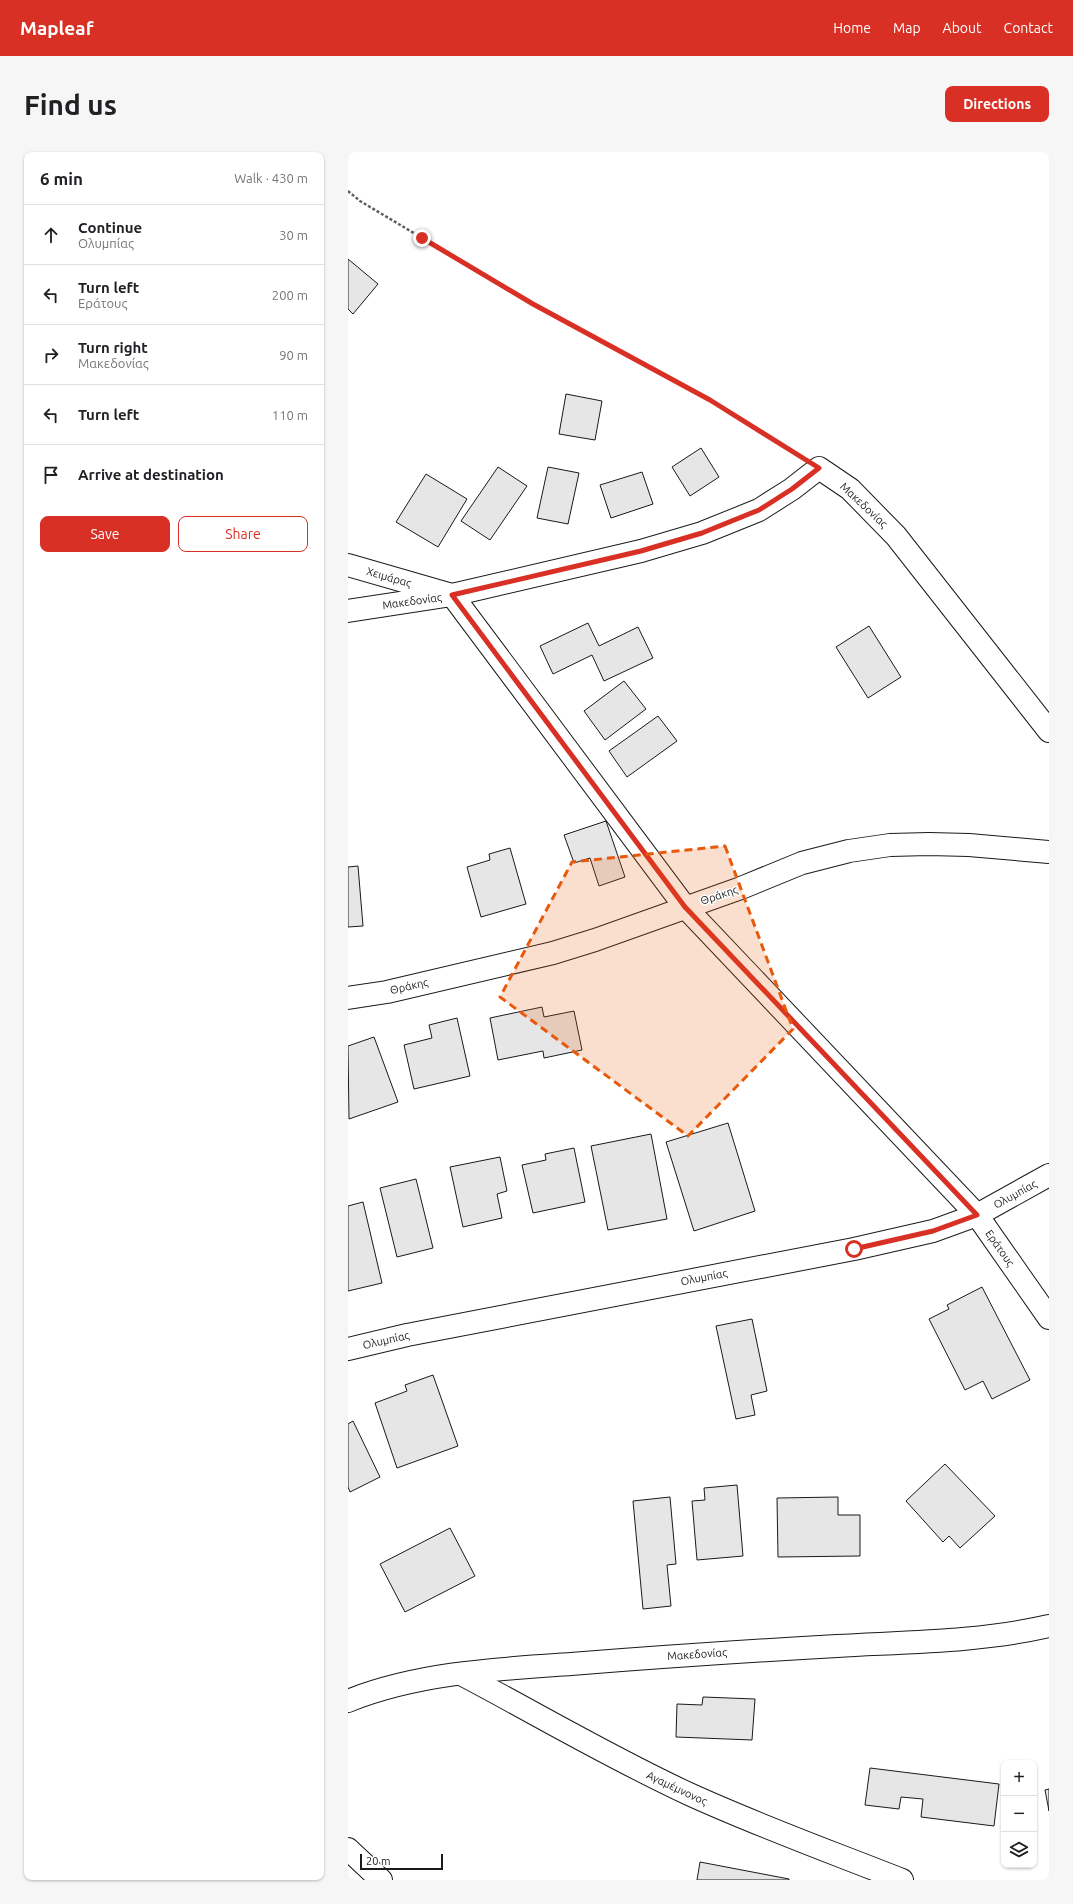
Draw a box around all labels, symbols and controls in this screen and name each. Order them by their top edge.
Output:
text: Mapleaf [20,17,93,39]
text: Home [833,20,871,36]
text: Map [893,20,921,36]
text: About [943,20,982,36]
text: Contact [1004,20,1053,36]
button: Directions [945,86,1049,122]
text: Find us [24,89,117,120]
text: 6 min [40,169,83,188]
text: Walk · 430 m [234,171,308,185]
text: Continue [78,219,142,236]
icon: ahead [40,224,62,246]
text: 30 m [279,228,308,242]
route end [413,229,431,247]
text: Ολυμπίας [78,236,134,250]
text: Turn left [78,279,139,296]
icon: left [40,284,62,306]
text: 200 m [272,288,308,302]
text: Εράτους [78,296,127,310]
text: Turn right [78,339,148,356]
icon: right [40,344,62,366]
text: 90 m [279,348,308,362]
text: Μακεδονίας [78,356,149,370]
icon: left [40,404,62,426]
text: Turn left [78,406,139,423]
text: 110 m [272,408,308,422]
icon: arrive [40,464,62,486]
text: Arrive at destination [78,466,224,483]
street label: Μακεδονίας [837,480,890,531]
button: Save [40,516,170,552]
button: Share [178,516,308,552]
street label: Χειμάρας [365,565,413,590]
street label: Μακεδονίας [382,591,443,612]
street label: Θράκης [699,883,740,908]
street label: Θράκης [389,976,429,997]
street label: Ολυμπίας [991,1177,1039,1212]
street label: Εράτους [982,1227,1017,1269]
route start [845,1240,863,1258]
street label: Ολυμπίας [680,1267,729,1288]
street label: Ολυμπίας [362,1329,411,1352]
street label: Μακεδονίας [667,1646,727,1663]
map controls [1001,1760,1037,1868]
button: + [1001,1760,1037,1796]
street label: Αγαμέμνονος [644,1769,709,1808]
button: − [1001,1796,1037,1832]
button: layers [1001,1832,1037,1868]
scale bar [360,1852,443,1871]
text: 20 m [366,1855,390,1867]

